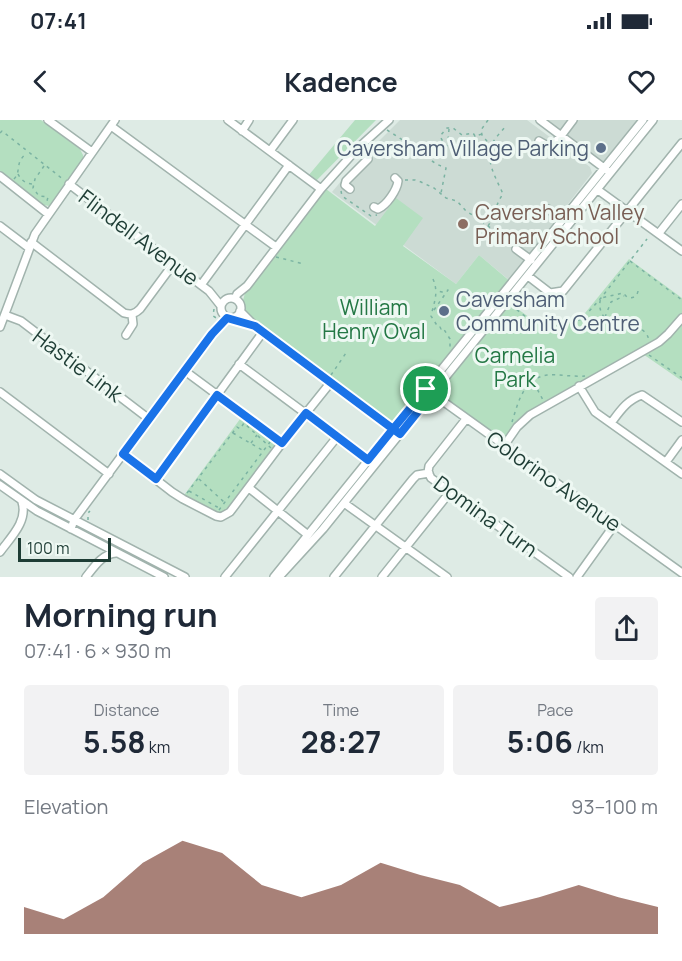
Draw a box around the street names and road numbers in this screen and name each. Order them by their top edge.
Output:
street label: Flindell Avenue [73,183,205,291]
street label: Hastie Link [27,322,129,408]
street label: Colorino Avenue [481,424,627,538]
street label: Domina Turn [429,469,543,563]

